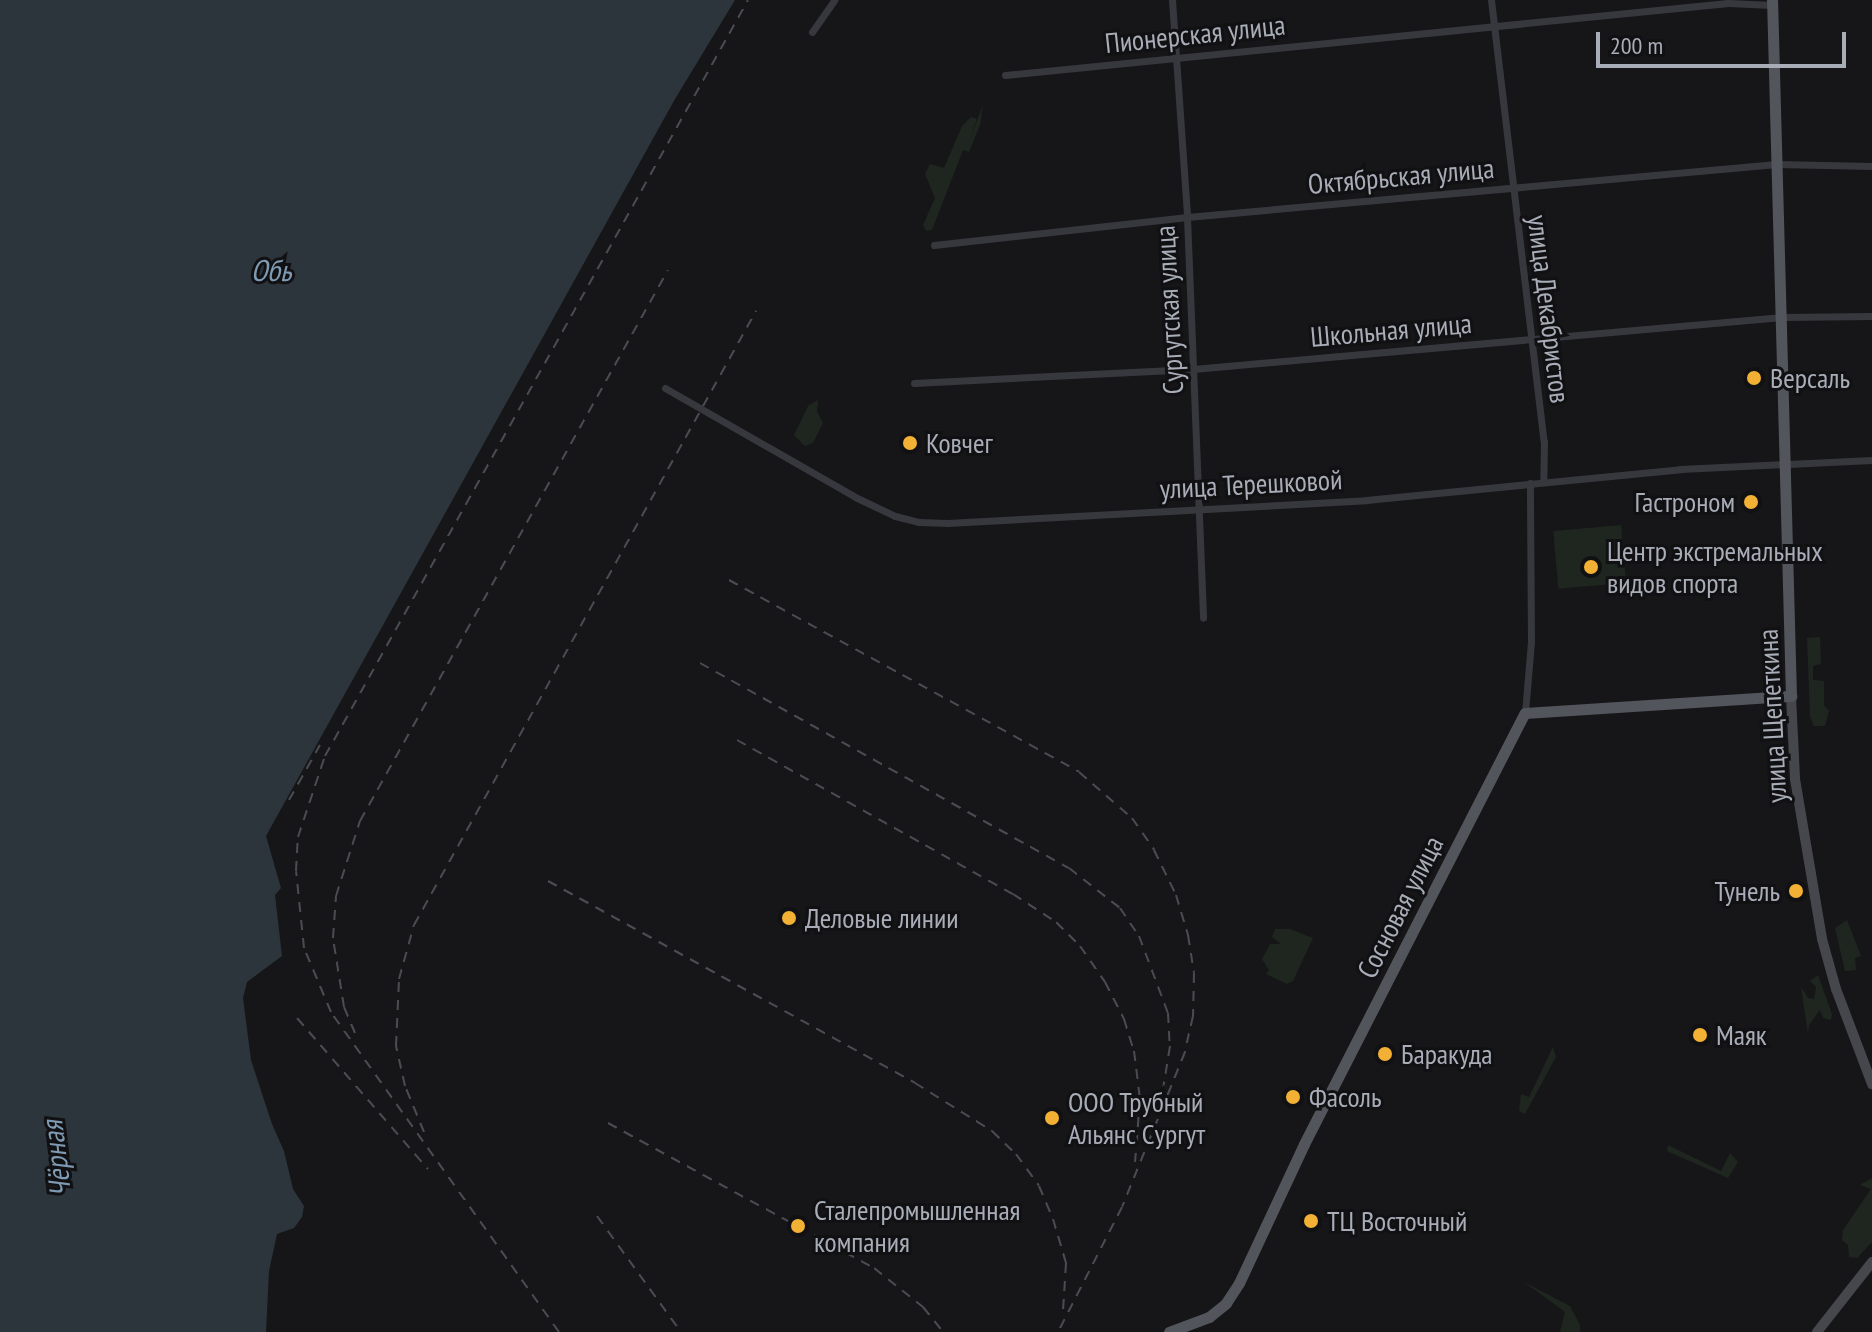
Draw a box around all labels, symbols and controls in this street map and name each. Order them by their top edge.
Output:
street label: Пионерская улица [1103,8,1287,60]
scale bar [1600,16,1850,66]
text: 200 m [1610,30,1663,61]
street label: Октябрьская улица [1306,151,1496,201]
street label: улица Декабристов [1521,213,1577,405]
street label: Сургутская улица [1148,225,1190,395]
water label: Обь [251,252,291,288]
street label: Школьная улица [1309,306,1473,354]
place label: Версаль [1770,361,1850,395]
marker: Версаль [1745,369,1763,387]
place label: Ковчег [926,426,993,460]
marker: Ковчег [901,434,919,452]
street label: улица Терешковой [1159,462,1343,506]
place label: Гастроном [1635,485,1735,519]
marker: Гастроном [1742,493,1760,511]
place label: Центр экстремальных видов спорта [1607,534,1823,600]
marker: Центр экстремальных видов спорта [1582,558,1600,576]
street label: улица Щепеткина [1751,628,1793,804]
street label: Сосновая улица [1350,830,1450,984]
place label: Тунель [1715,874,1780,908]
marker: Тунель [1787,882,1805,900]
place label: Деловые линии [805,901,959,935]
marker: Деловые линии [780,909,798,927]
place label: Маяк [1716,1018,1767,1052]
marker: Маяк [1691,1026,1709,1044]
place label: Баракуда [1401,1037,1493,1071]
marker: Баракуда [1376,1045,1394,1063]
place label: Фасоль [1309,1080,1381,1114]
place label: ООО Трубный Альянс Сургут [1068,1085,1205,1151]
marker: Фасоль [1284,1088,1302,1106]
marker: ООО Трубный Альянс Сургут [1043,1109,1061,1127]
water label: Чёрная [33,1119,79,1199]
place label: Сталепромышленная компания [814,1193,1020,1259]
place label: ТЦ Восточный [1327,1204,1467,1238]
marker: ТЦ Восточный [1302,1212,1320,1230]
marker: Сталепромышленная компания [789,1217,807,1235]

